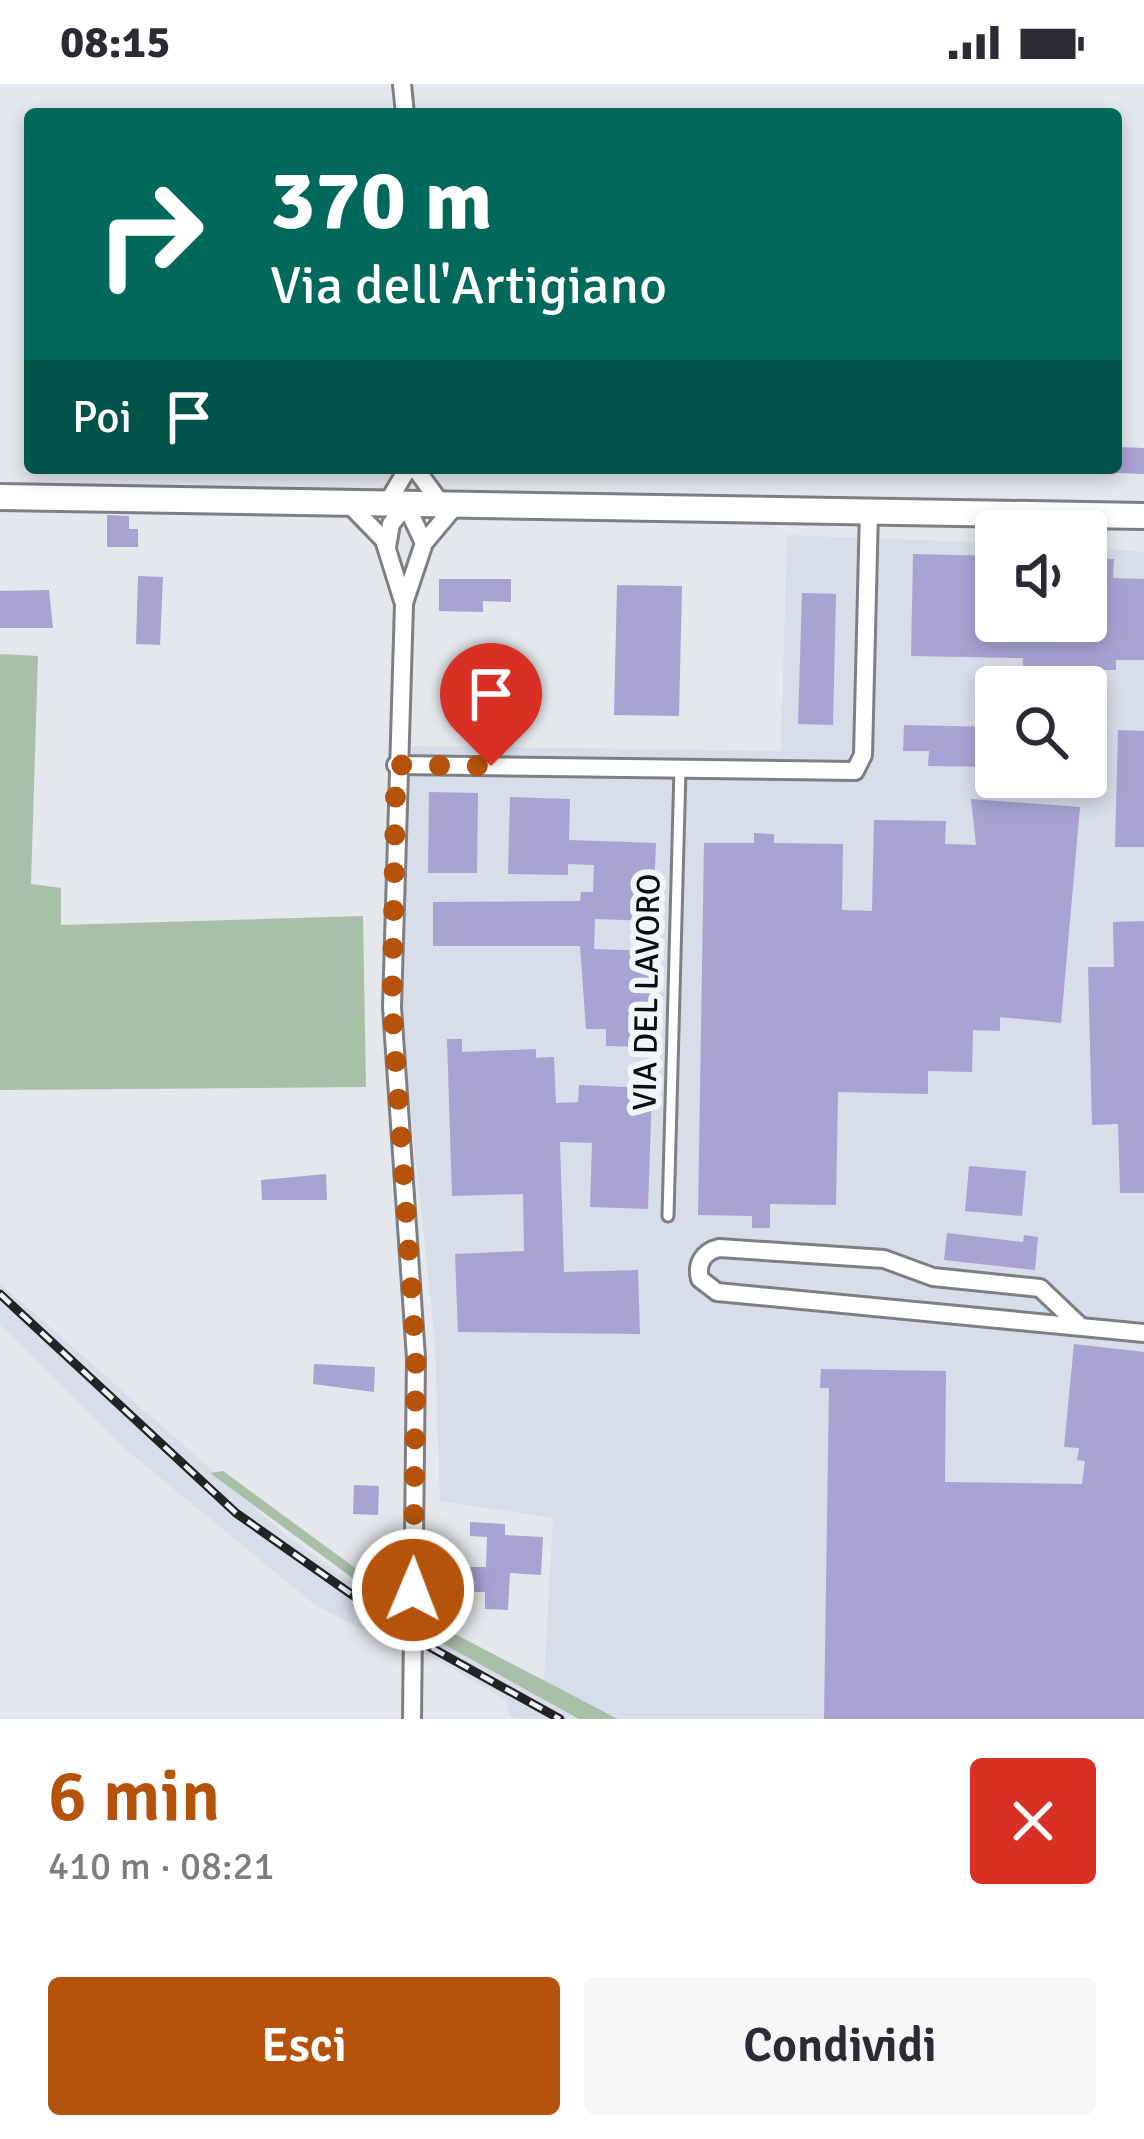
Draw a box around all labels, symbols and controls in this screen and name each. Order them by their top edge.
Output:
text: 08:15 [60,15,170,70]
text: 370 m [270,149,492,253]
icon: right [72,156,228,312]
text: Via dell'Artigiano [270,252,667,319]
icon: arrive [156,384,222,450]
text: Poi [72,390,132,445]
map controls [975,510,1107,798]
button: sound [975,510,1107,642]
pin [440,643,542,766]
icon: arrive [458,661,524,727]
button: search [975,666,1107,798]
street label: VIA DEL LAVORO [624,873,670,1111]
position arrow [350,1527,476,1653]
text: 6 min [48,1752,220,1841]
button: close [970,1758,1096,1884]
text: 410 m · 08:21 [48,1842,275,1890]
button: Esci [48,1977,560,2115]
button: Condividi [584,1977,1096,2115]

